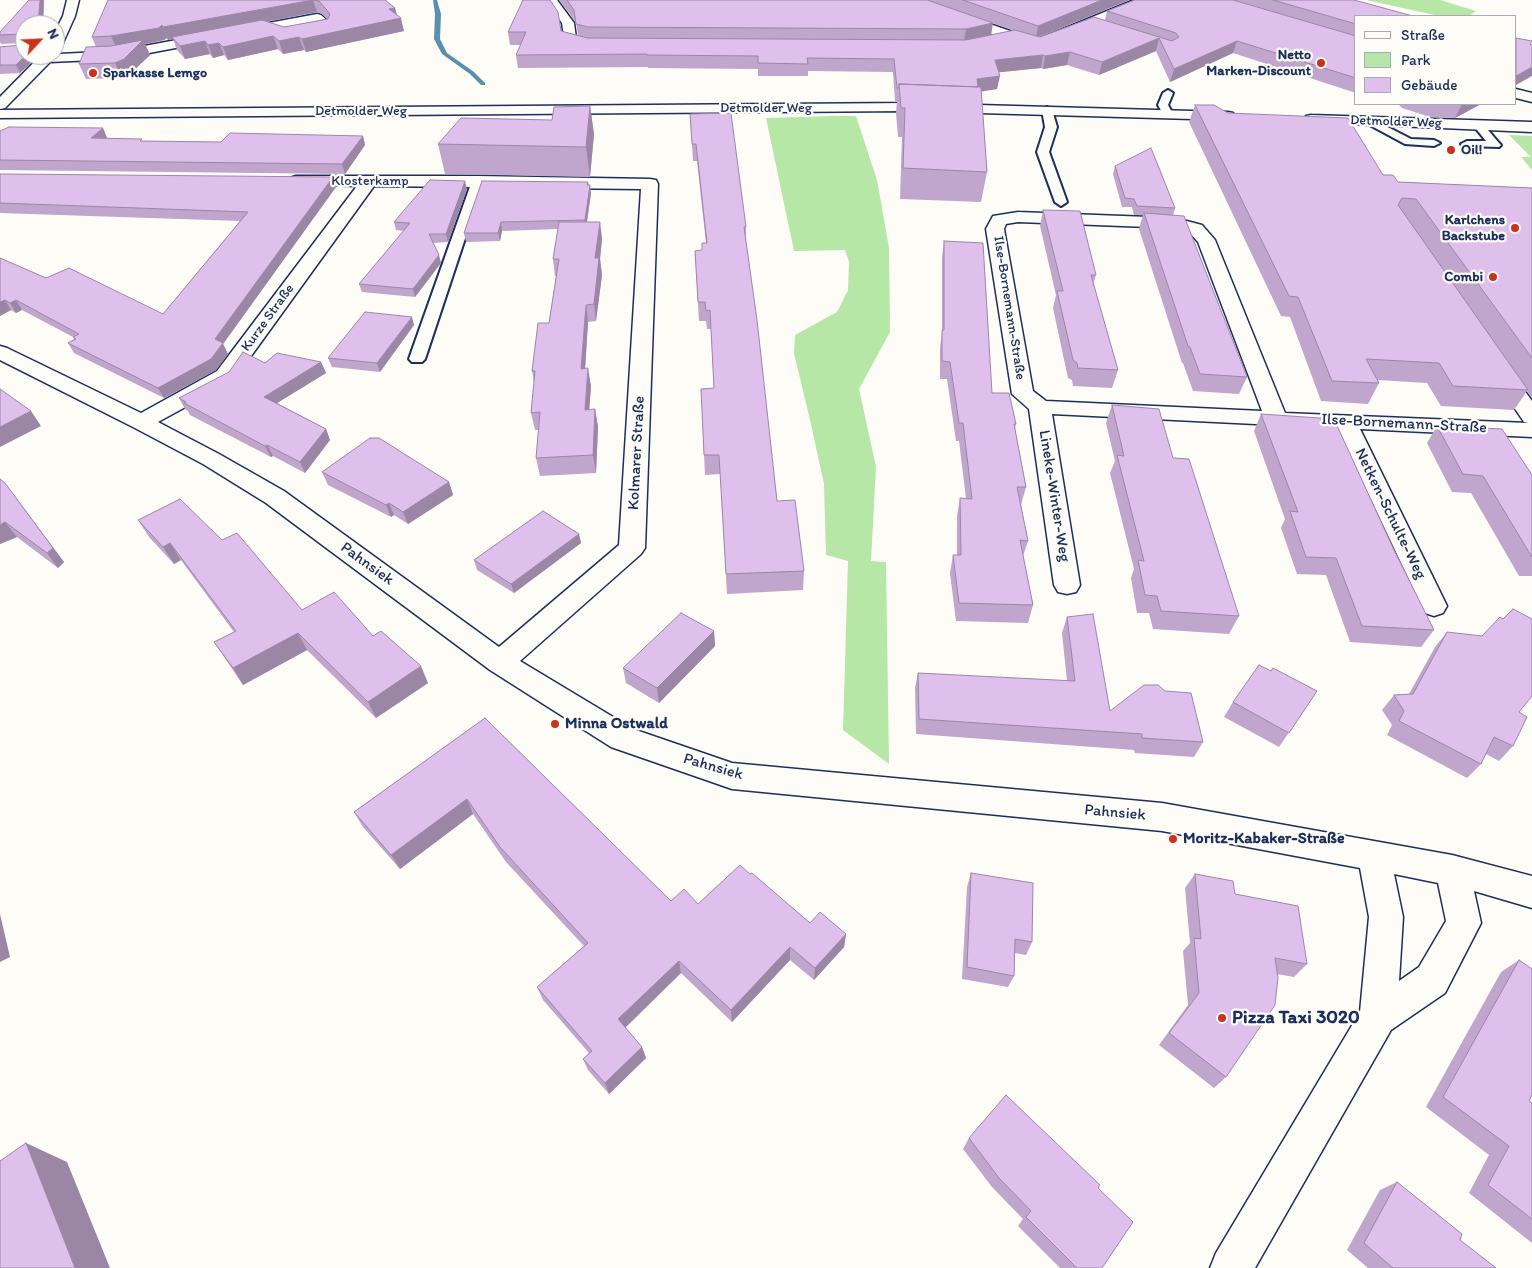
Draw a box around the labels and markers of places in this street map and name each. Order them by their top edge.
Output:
place label: Netto Marken-Discount [1206,47,1311,80]
marker: Netto Marken-Discount [1315,57,1327,69]
place label: Sparkasse Lemgo [103,65,207,81]
marker: Sparkasse Lemgo [87,67,99,79]
place label: Oil! [1461,142,1482,158]
marker: Oil! [1445,144,1457,156]
place label: Karlchens Backstube [1442,212,1505,244]
marker: Karlchens Backstube [1509,222,1521,234]
place label: Combi [1444,269,1483,285]
marker: Combi [1487,271,1499,283]
place label: Minna Ostwald [565,714,668,734]
marker: Minna Ostwald [549,718,561,730]
place label: Moritz-Kabaker-Straße [1183,829,1345,849]
marker: Moritz-Kabaker-Straße [1167,833,1179,845]
place label: Pizza Taxi 3020 [1232,1007,1360,1029]
marker: Pizza Taxi 3020 [1216,1012,1228,1024]

